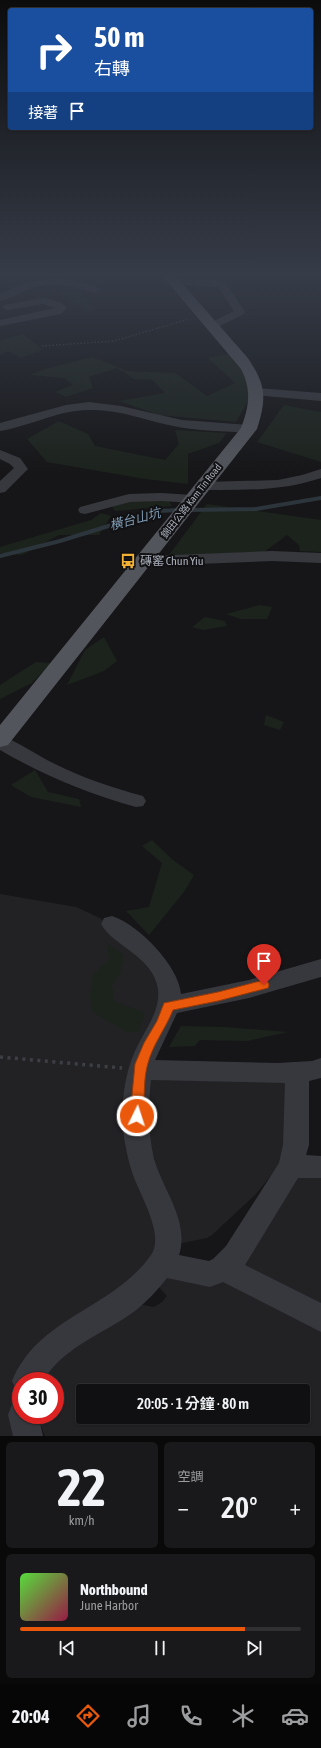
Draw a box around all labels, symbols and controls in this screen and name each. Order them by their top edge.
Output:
text: 50 m [94,21,144,53]
icon: right [28,24,80,76]
text: 右轉 [94,58,130,79]
icon: arrive [66,100,88,122]
text: 接著 [28,104,58,121]
street label: 錦田公路 Kam Tin Road [159,462,224,540]
water label: 橫台山坑 [108,505,164,533]
bus stop icon: 磚窰 Chun Yiu [119,552,137,570]
place label: 磚窰 Chun Yiu [140,554,204,568]
pin [247,944,281,985]
icon: arrive [253,950,275,972]
position arrow [116,1095,158,1137]
speed limit sign: 30 [12,1372,64,1424]
text: 20:05 · 1 分鐘 · 80 m [137,1395,249,1412]
text: 22 [57,1457,106,1517]
text: 空調 [178,1469,204,1484]
text: 20° [221,1490,257,1524]
text: − [178,1494,189,1520]
text: + [290,1494,301,1520]
text: km/h [69,1513,95,1528]
text: Northbound [80,1581,148,1598]
text: June Harbor [80,1598,138,1613]
icon: previous [56,1637,78,1659]
icon: pause [149,1637,171,1659]
icon: next [243,1637,265,1659]
icon: directions [74,1702,102,1730]
icon: music [125,1702,153,1730]
icon: phone [177,1702,205,1730]
icon: climate [229,1702,257,1730]
icon: car [281,1702,309,1730]
text: 20:04 [12,1706,50,1727]

